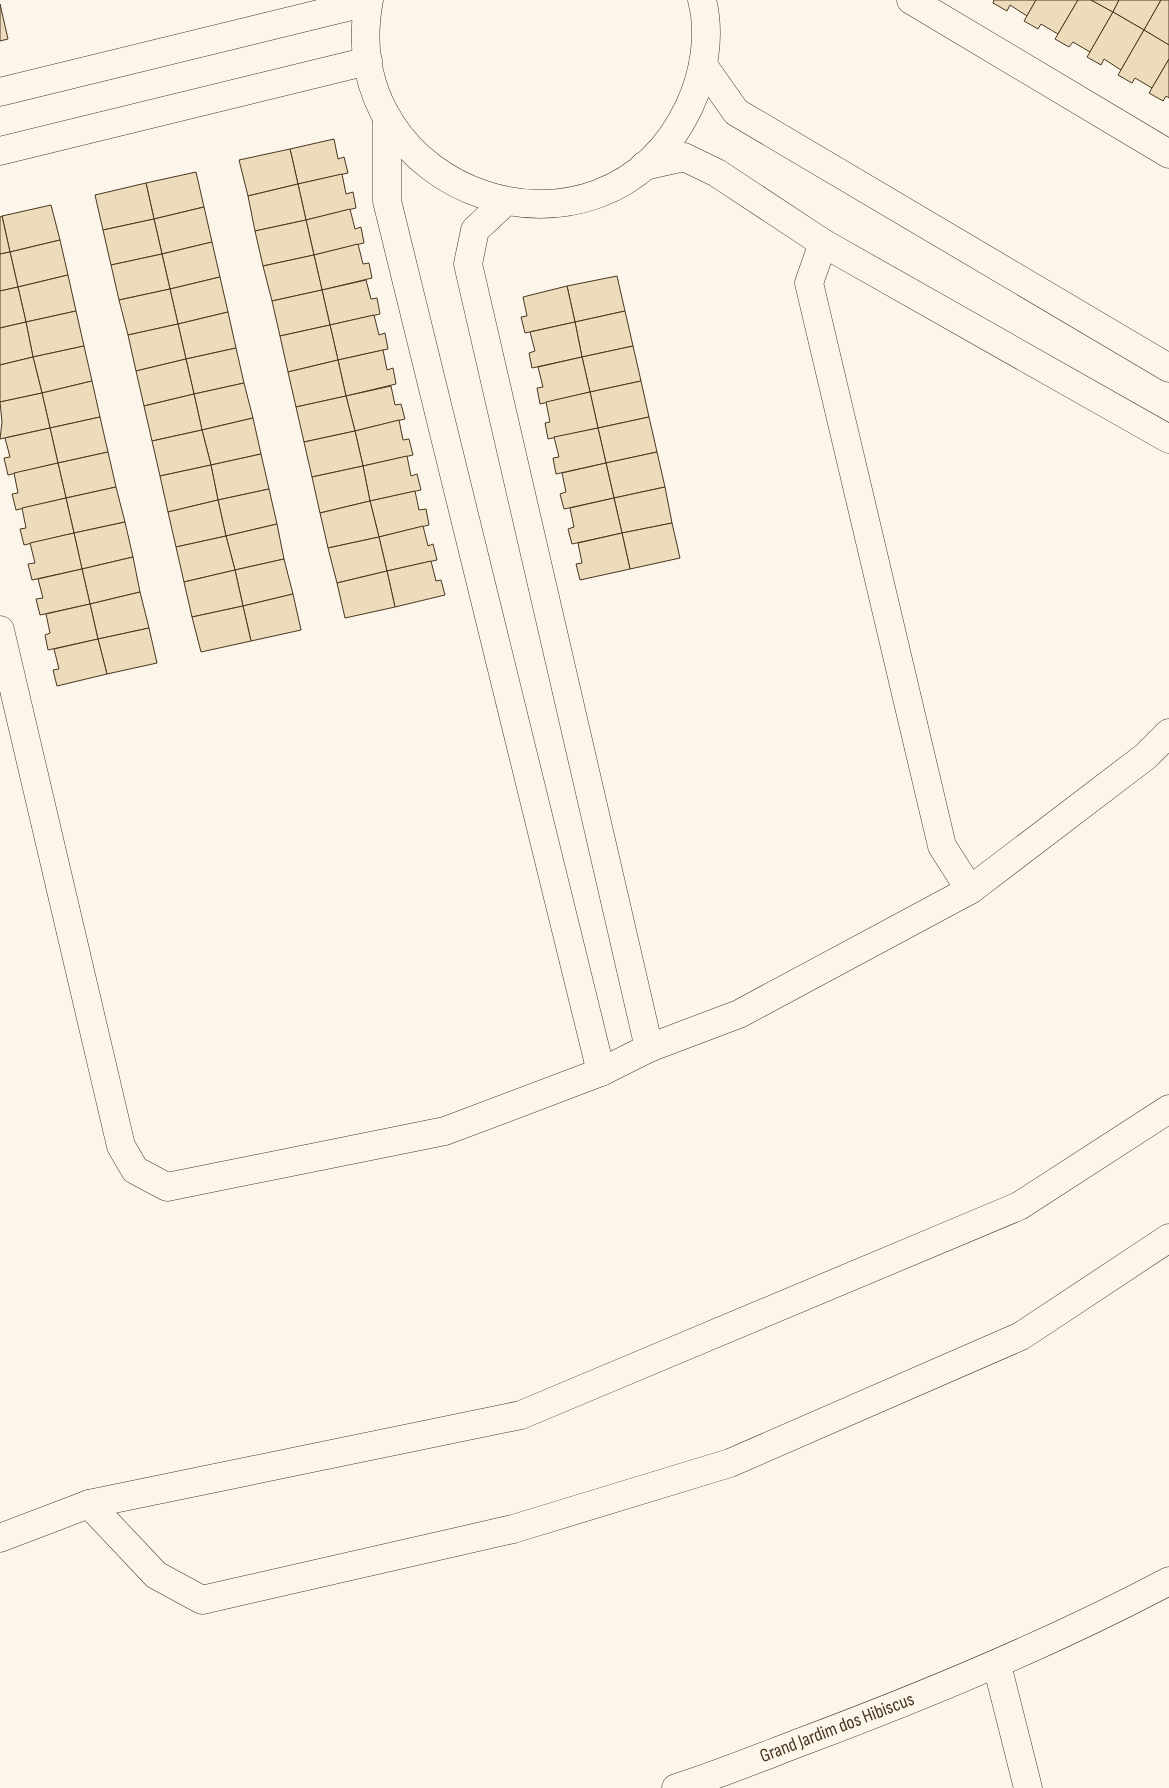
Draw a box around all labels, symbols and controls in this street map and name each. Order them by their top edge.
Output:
street label: Grand Jardim dos Hibiscus [757,1688,918,1768]

